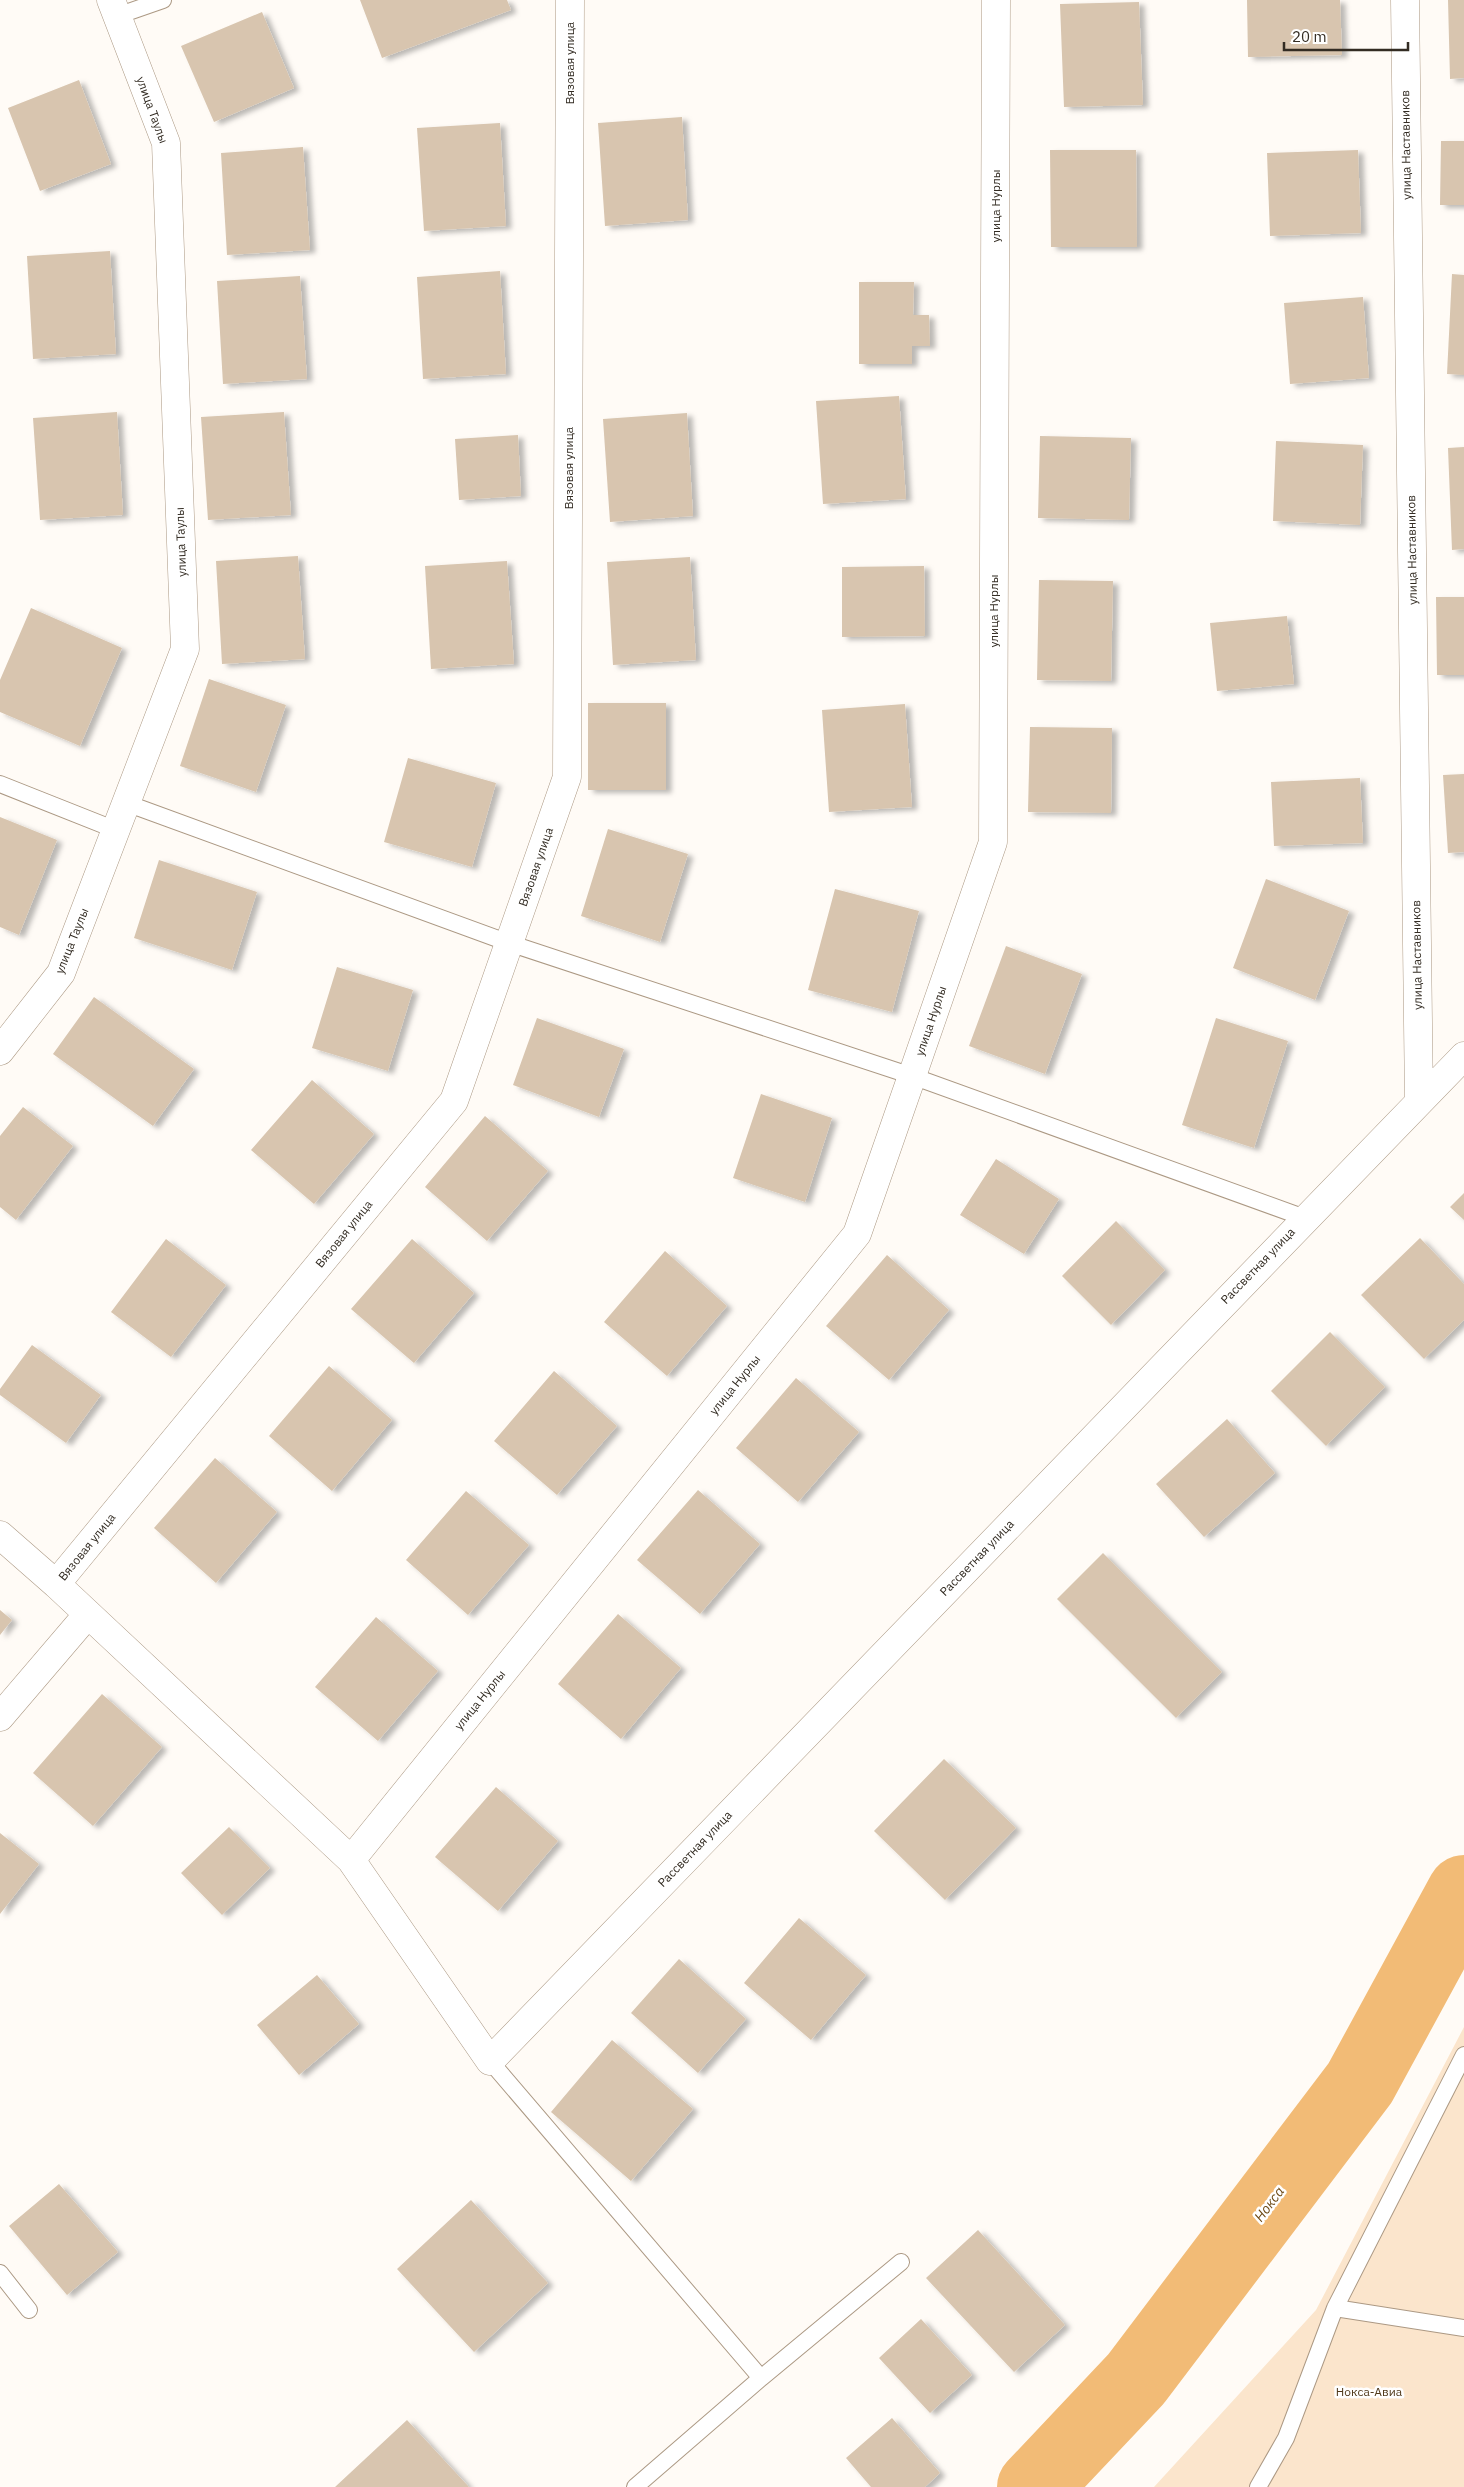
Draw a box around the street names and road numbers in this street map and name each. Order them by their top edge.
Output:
street label: Вязовая улица [562,21,577,104]
street label: улица Таулы [133,75,171,145]
street label: улица Наставников [1397,90,1414,200]
street label: улица Нурлы [988,170,1003,242]
street label: Вязовая улица [561,426,576,509]
street label: улица Наставников [1403,495,1420,605]
street label: улица Таулы [172,507,189,577]
street label: улица Нурлы [986,575,1001,647]
street label: Вязовая улица [515,825,556,908]
street label: улица Наставников [1408,900,1425,1010]
street label: улица Таулы [52,906,92,976]
street label: улица Нурлы [912,984,949,1058]
street label: Вязовая улица [312,1196,376,1270]
street label: Рассветная улица [1217,1224,1298,1307]
street label: улица Нурлы [706,1352,763,1418]
street label: Вязовая улица [55,1509,119,1583]
street label: Рассветная улица [936,1516,1017,1599]
street label: улица Нурлы [451,1667,508,1733]
street label: Рассветная улица [654,1807,735,1890]

